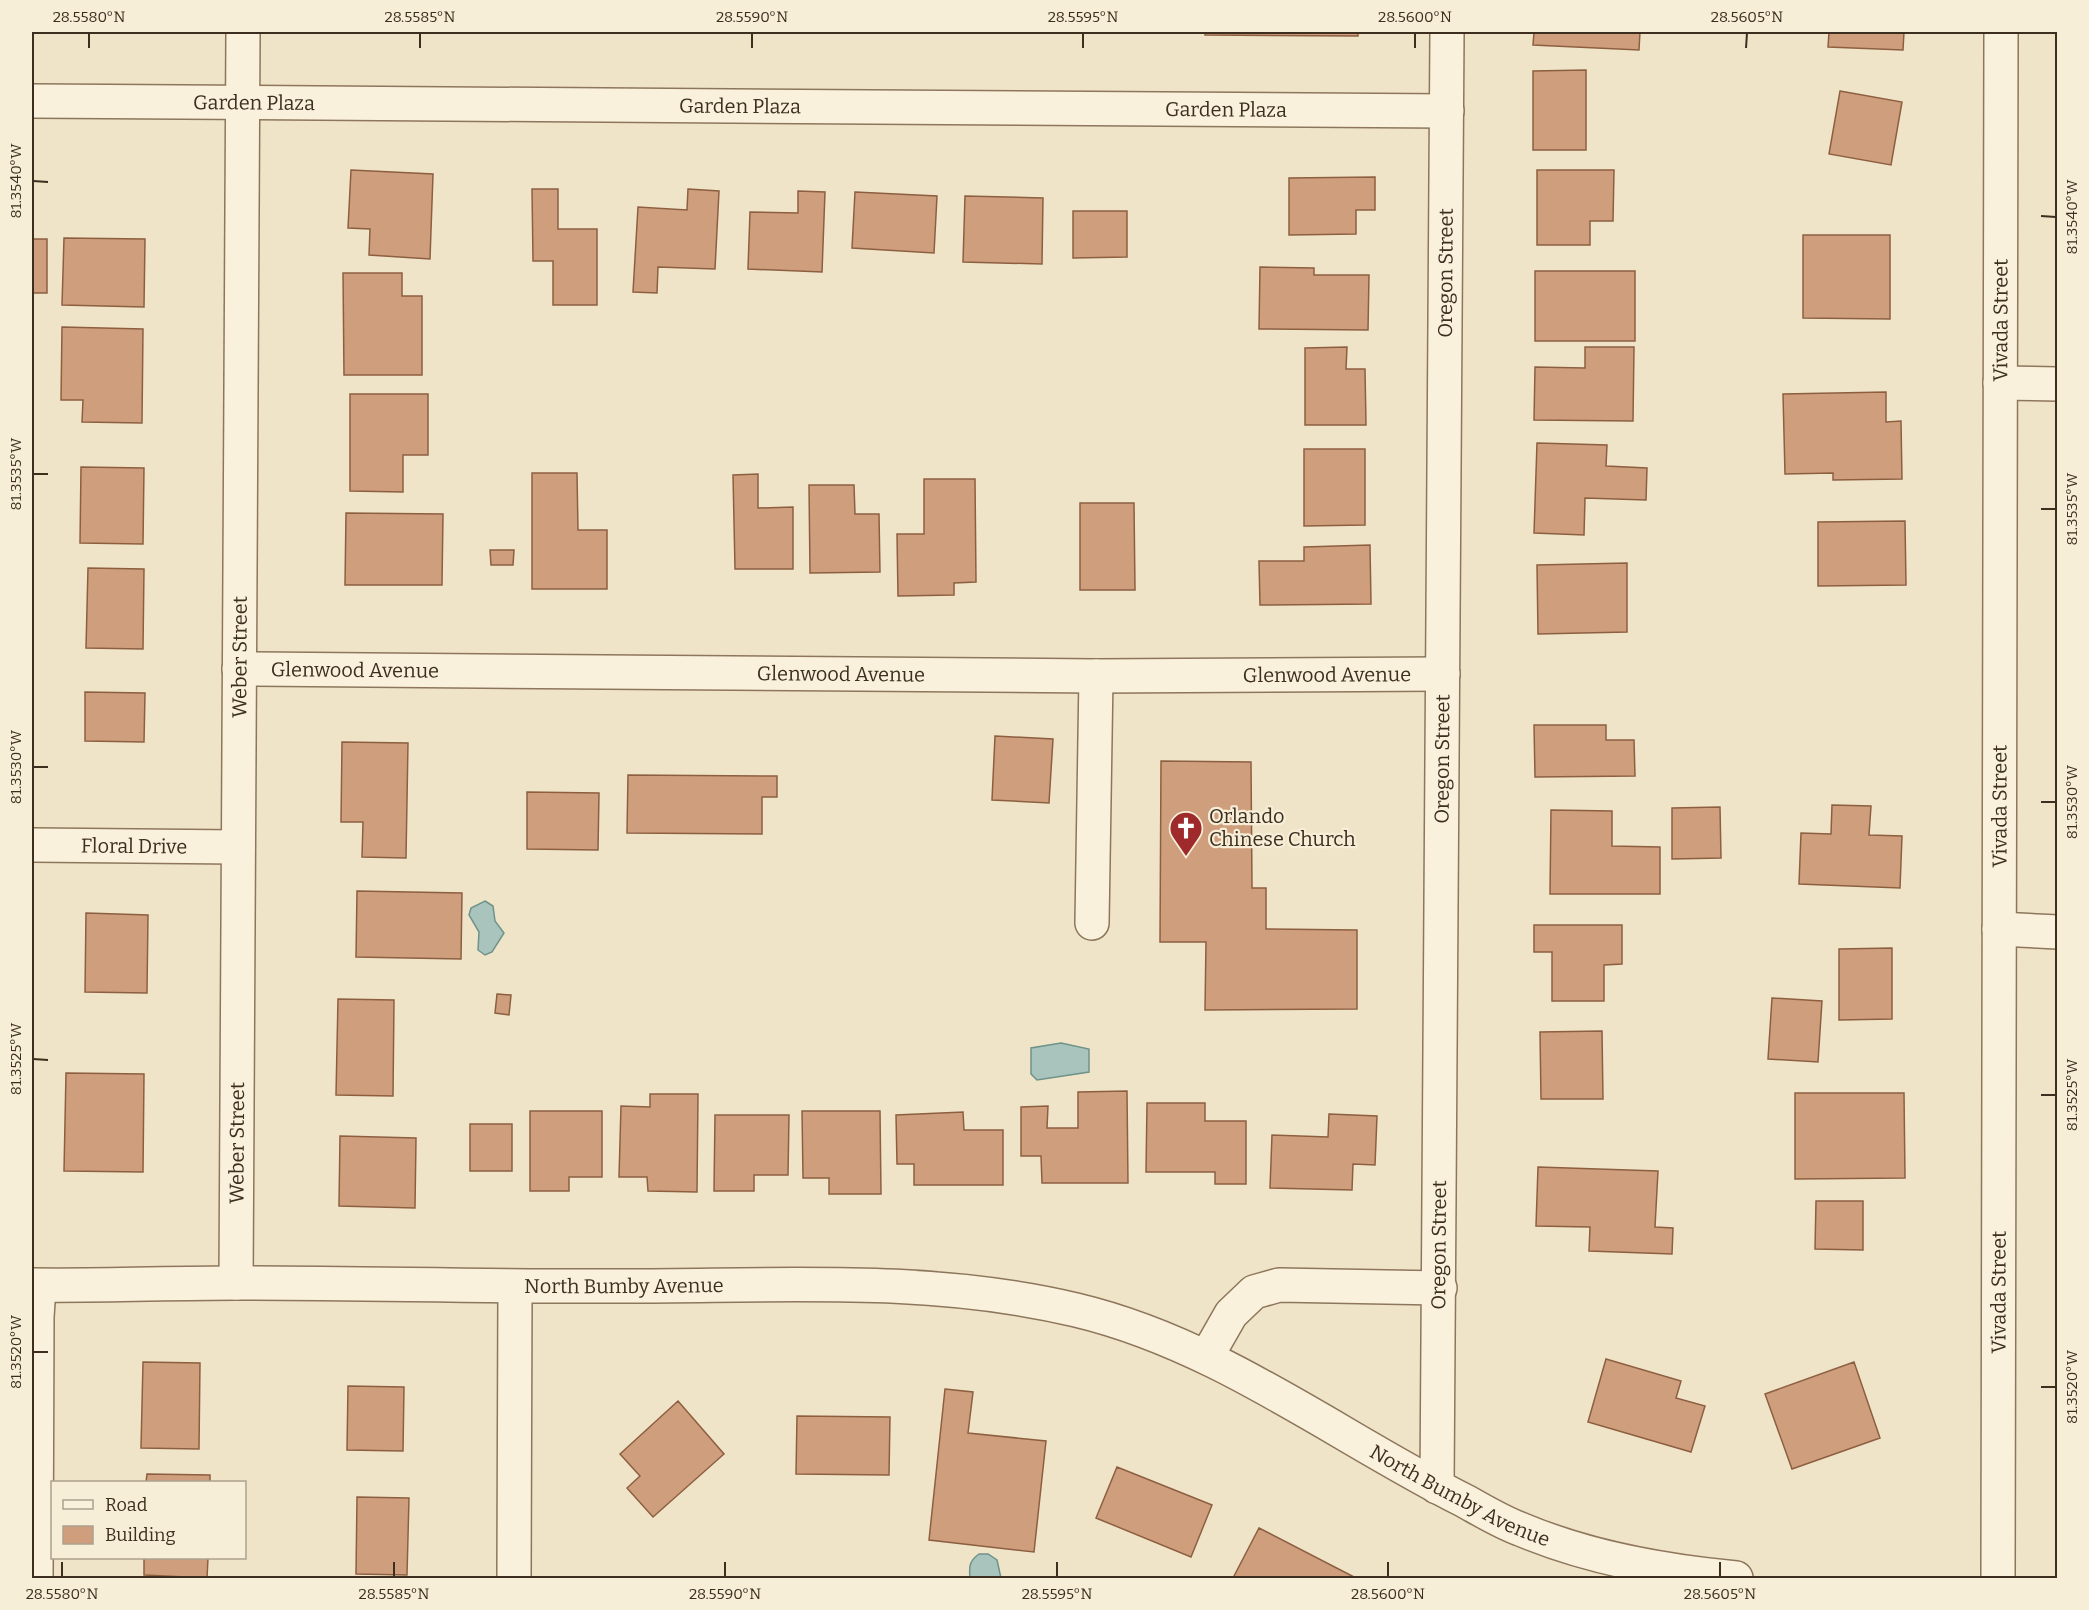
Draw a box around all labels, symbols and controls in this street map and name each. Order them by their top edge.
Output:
text: 28.5580°N [53,8,125,26]
text: 28.5585°N [385,8,456,26]
text: 28.5590°N [716,8,788,26]
text: 28.5595°N [1048,8,1118,26]
text: 28.5600°N [1378,8,1452,26]
text: 28.5605°N [1711,8,1783,26]
street label: Garden Plaza [193,90,315,115]
street label: Garden Plaza [679,94,801,118]
street label: Garden Plaza [1165,97,1287,122]
text: 81.3540°W [7,143,25,219]
text: 81.3540°W [2063,179,2081,255]
street label: Oregon Street [1433,208,1458,338]
street label: Vivada Street [1988,259,2013,381]
text: 81.3535°W [7,437,25,510]
text: 81.3535°W [2063,472,2081,545]
street label: Weber Street [227,596,252,718]
street label: Glenwood Avenue [271,657,439,683]
street label: Glenwood Avenue [757,661,925,687]
street label: Glenwood Avenue [1243,662,1411,687]
street label: Oregon Street [1430,694,1454,824]
text: 81.3530°W [7,729,25,804]
street label: Vivada Street [1987,745,2012,867]
text: 81.3530°W [2063,764,2081,839]
place label: Orlando Chinese Church [1209,804,1356,851]
church icon: Orlando Chinese Church [1168,810,1204,857]
street label: Floral Drive [81,833,187,859]
text: 81.3525°W [7,1022,25,1095]
text: 81.3525°W [2063,1058,2081,1131]
street label: Weber Street [224,1082,249,1204]
street label: Oregon Street [1426,1180,1451,1310]
street label: Vivada Street [1986,1231,2011,1353]
street label: North Bumby Avenue [524,1273,724,1298]
text: 81.3520°W [7,1314,25,1389]
text: 81.3520°W [2063,1349,2081,1424]
street label: North Bumby Avenue [1366,1439,1553,1552]
legend [51,1481,246,1559]
text: Road [105,1494,148,1516]
text: Building [105,1524,176,1546]
text: 28.5580°N [26,1585,98,1603]
text: 28.5585°N [359,1585,430,1603]
text: 28.5590°N [689,1585,761,1603]
text: 28.5595°N [1022,1585,1092,1603]
text: 28.5600°N [1351,1585,1425,1603]
text: 28.5605°N [1684,1585,1756,1603]

